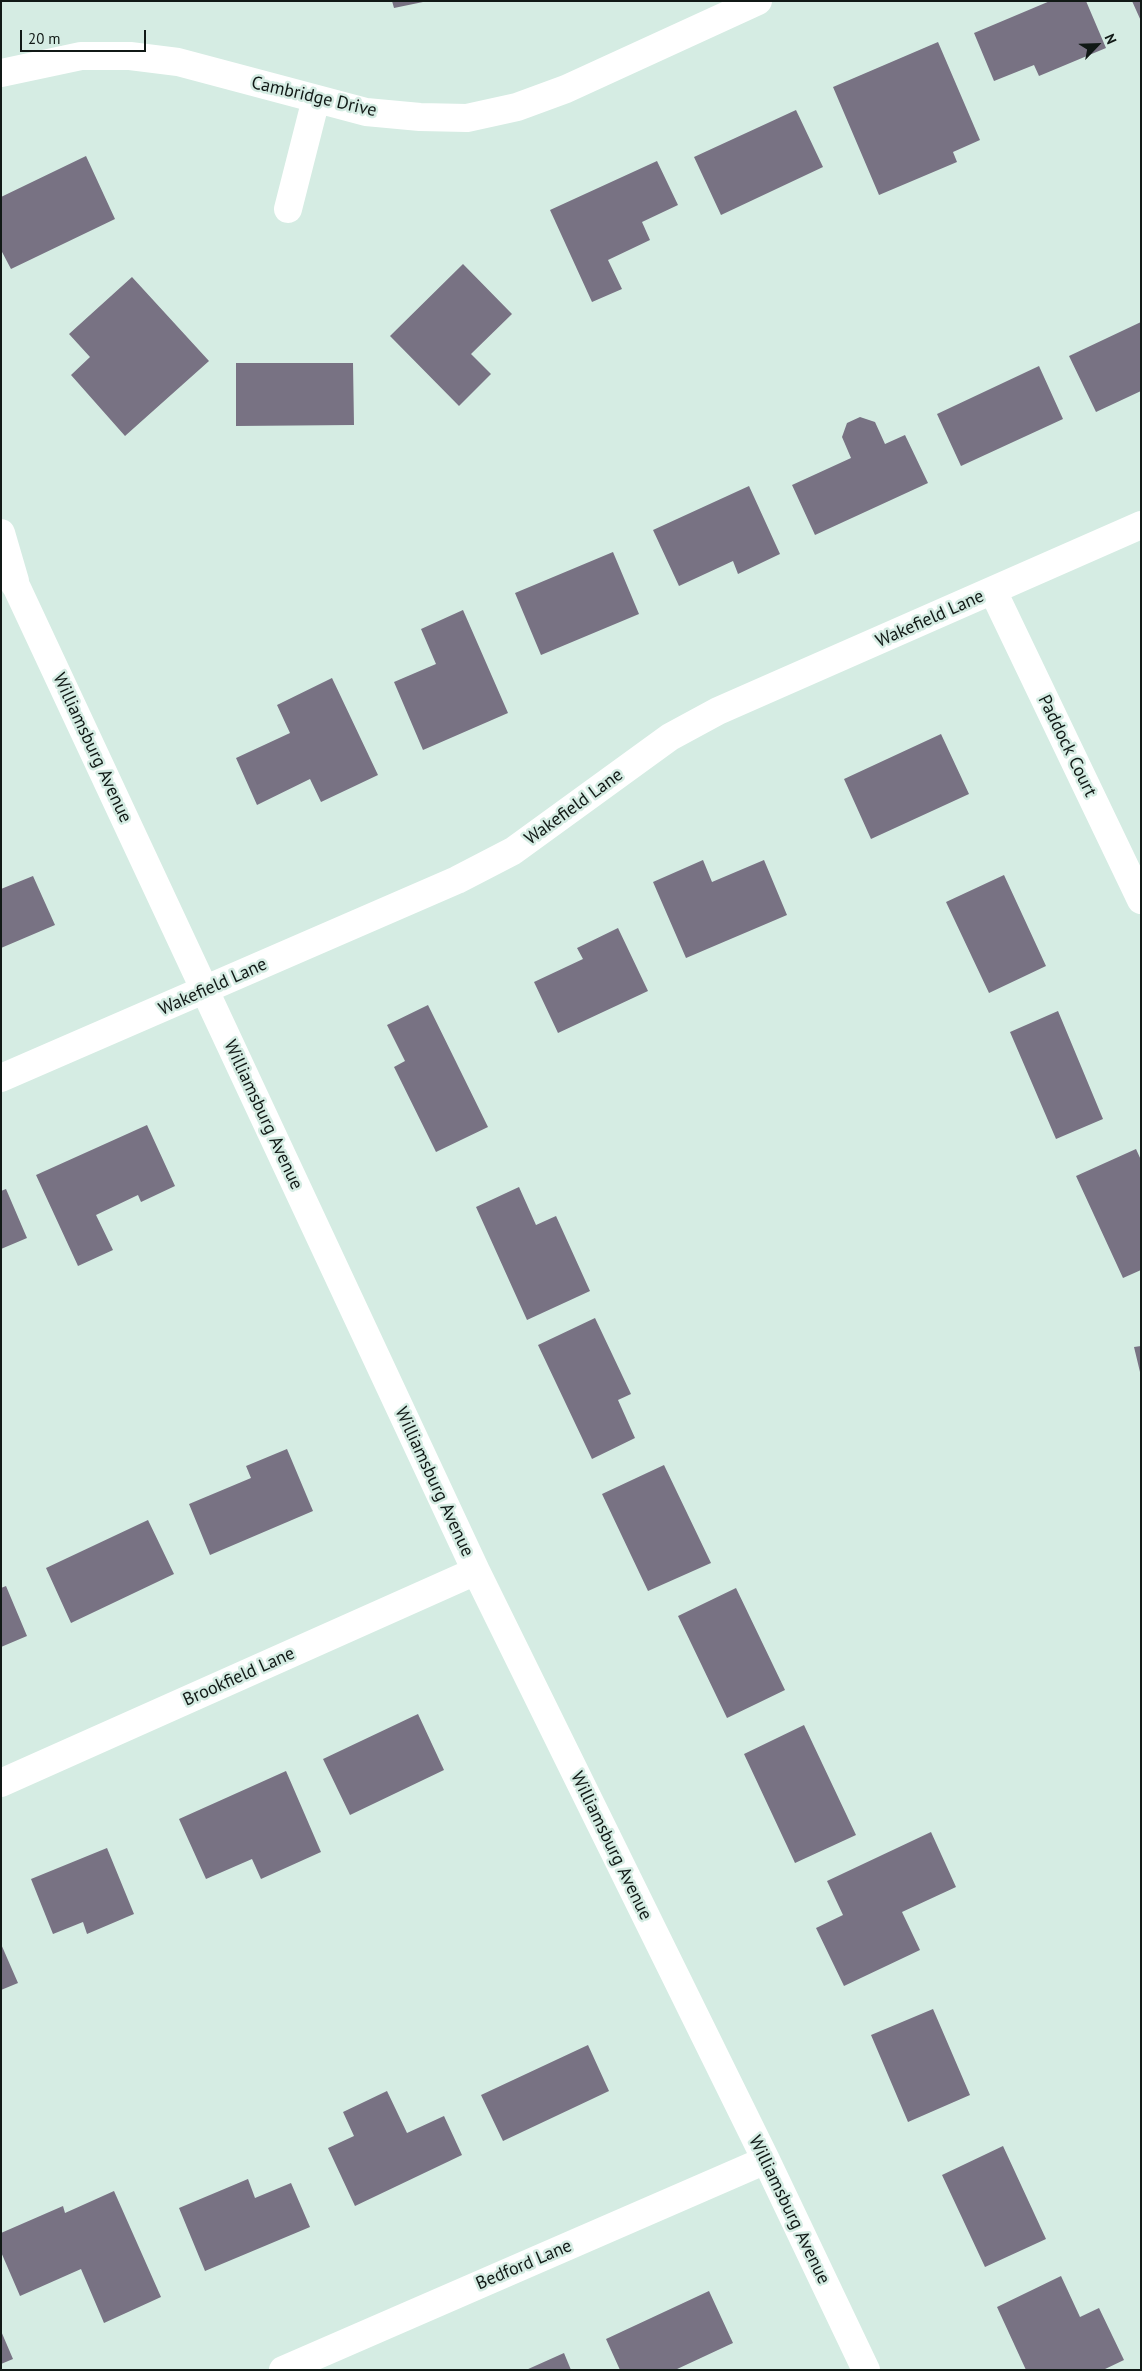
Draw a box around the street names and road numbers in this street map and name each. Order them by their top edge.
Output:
street label: Cambridge Drive [249,72,379,122]
street label: Wakefield Lane [873,586,987,652]
street label: Williamsburg Avenue [48,670,136,826]
street label: Paddock Court [1033,692,1101,800]
street label: Wakefield Lane [521,764,627,850]
street label: Wakefield Lane [156,954,270,1020]
street label: Williamsburg Avenue [219,1037,307,1193]
street label: Williamsburg Avenue [390,1404,478,1560]
street label: Brookfield Lane [180,1643,298,1711]
street label: Williamsburg Avenue [566,1768,656,1924]
street label: Williamsburg Avenue [744,2132,834,2288]
street label: Bedford Lane [473,2235,575,2295]

